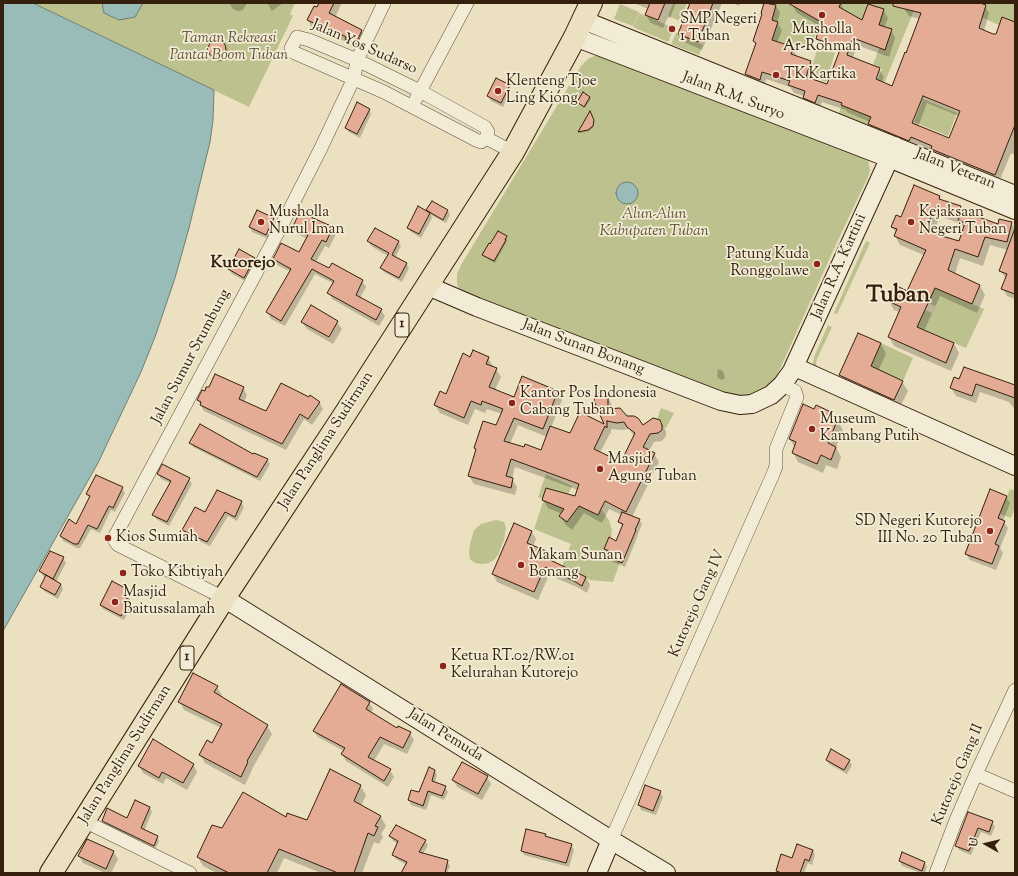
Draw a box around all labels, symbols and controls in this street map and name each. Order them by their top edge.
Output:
marker: Musholla Ar-Rohmah [817,10,827,20]
place label: SMP Negeri 1 Tuban [680,11,757,46]
street label: Jalan Yos Sudarso [309,17,419,79]
place label: Musholla Ar-Rohmah [783,21,861,56]
marker: SMP Negeri 1 Tuban [667,24,677,34]
park label: Taman Rekreasi Pantai Boom Tuban [170,30,288,65]
place label: TK Kartika [784,66,856,84]
street label: Jalan R.M. Suryo [679,69,787,125]
marker: TK Kartika [771,70,781,80]
place label: Klenteng Tjoe Ling Kiong [506,73,597,108]
marker: Klenteng Tjoe Ling Kiong [493,86,503,96]
street label: Jalan Veteran [912,146,998,194]
place label: Musholla Nurul Iman [269,204,344,239]
place label: Kejaksaan Negeri Tuban [919,204,1007,239]
park label: Alun-Alun Kabupaten Tuban [599,206,709,241]
street label: Jalan R.A. Kartini [809,211,871,323]
marker: Musholla Nurul Iman [256,217,266,227]
marker: Kejaksaan Negeri Tuban [906,217,916,227]
place label: Patung Kuda Ronggolawe [727,246,809,281]
district label: Kutorejo [211,254,275,274]
marker: Patung Kuda Ronggolawe [812,259,822,269]
district label: Tuban [866,283,930,311]
street label: Jalan Sumur Srumbung [149,287,235,427]
road number: 1 [395,313,409,337]
street label: Jalan Sunan Bonang [519,316,647,380]
street label: Jalan Panglima Sudirman [276,369,378,513]
place label: Kantor Pos Indonesia Cabang Tuban [520,385,657,420]
marker: Kantor Pos Indonesia Cabang Tuban [507,398,517,408]
place label: Museum Kambang Putih [820,411,919,446]
marker: Museum Kambang Putih [807,424,817,434]
place label: Masjid Agung Tuban [608,451,697,486]
marker: Masjid Agung Tuban [595,464,605,474]
place label: SD Negeri Kutorejo III No. 20 Tuban [855,513,982,548]
marker: SD Negeri Kutorejo III No. 20 Tuban [985,526,995,536]
place label: Kios Sumiah [116,529,198,547]
marker: Kios Sumiah [103,533,113,543]
place label: Makam Sunan Bonang [529,547,623,582]
street label: Kutorejo Gang IV [666,547,730,661]
marker: Makam Sunan Bonang [516,560,526,570]
place label: Toko Kibtiyah [131,564,223,582]
marker: Toko Kibtiyah [118,568,128,578]
place label: Masjid Baitussalamah [123,584,215,619]
marker: Masjid Baitussalamah [110,597,120,607]
road number: 1 [180,646,194,670]
place label: Ketua RT.02/RW.01 Kelurahan Kutorejo [451,648,578,683]
marker: Ketua RT.02/RW.01 Kelurahan Kutorejo [438,661,448,671]
street label: Jalan Panglima Sudirman [76,682,176,828]
street label: Jalan Pemuda [404,706,486,766]
street label: Kutorejo Gang II [929,721,989,829]
north arrow [966,824,1006,864]
text: U [966,837,983,848]

